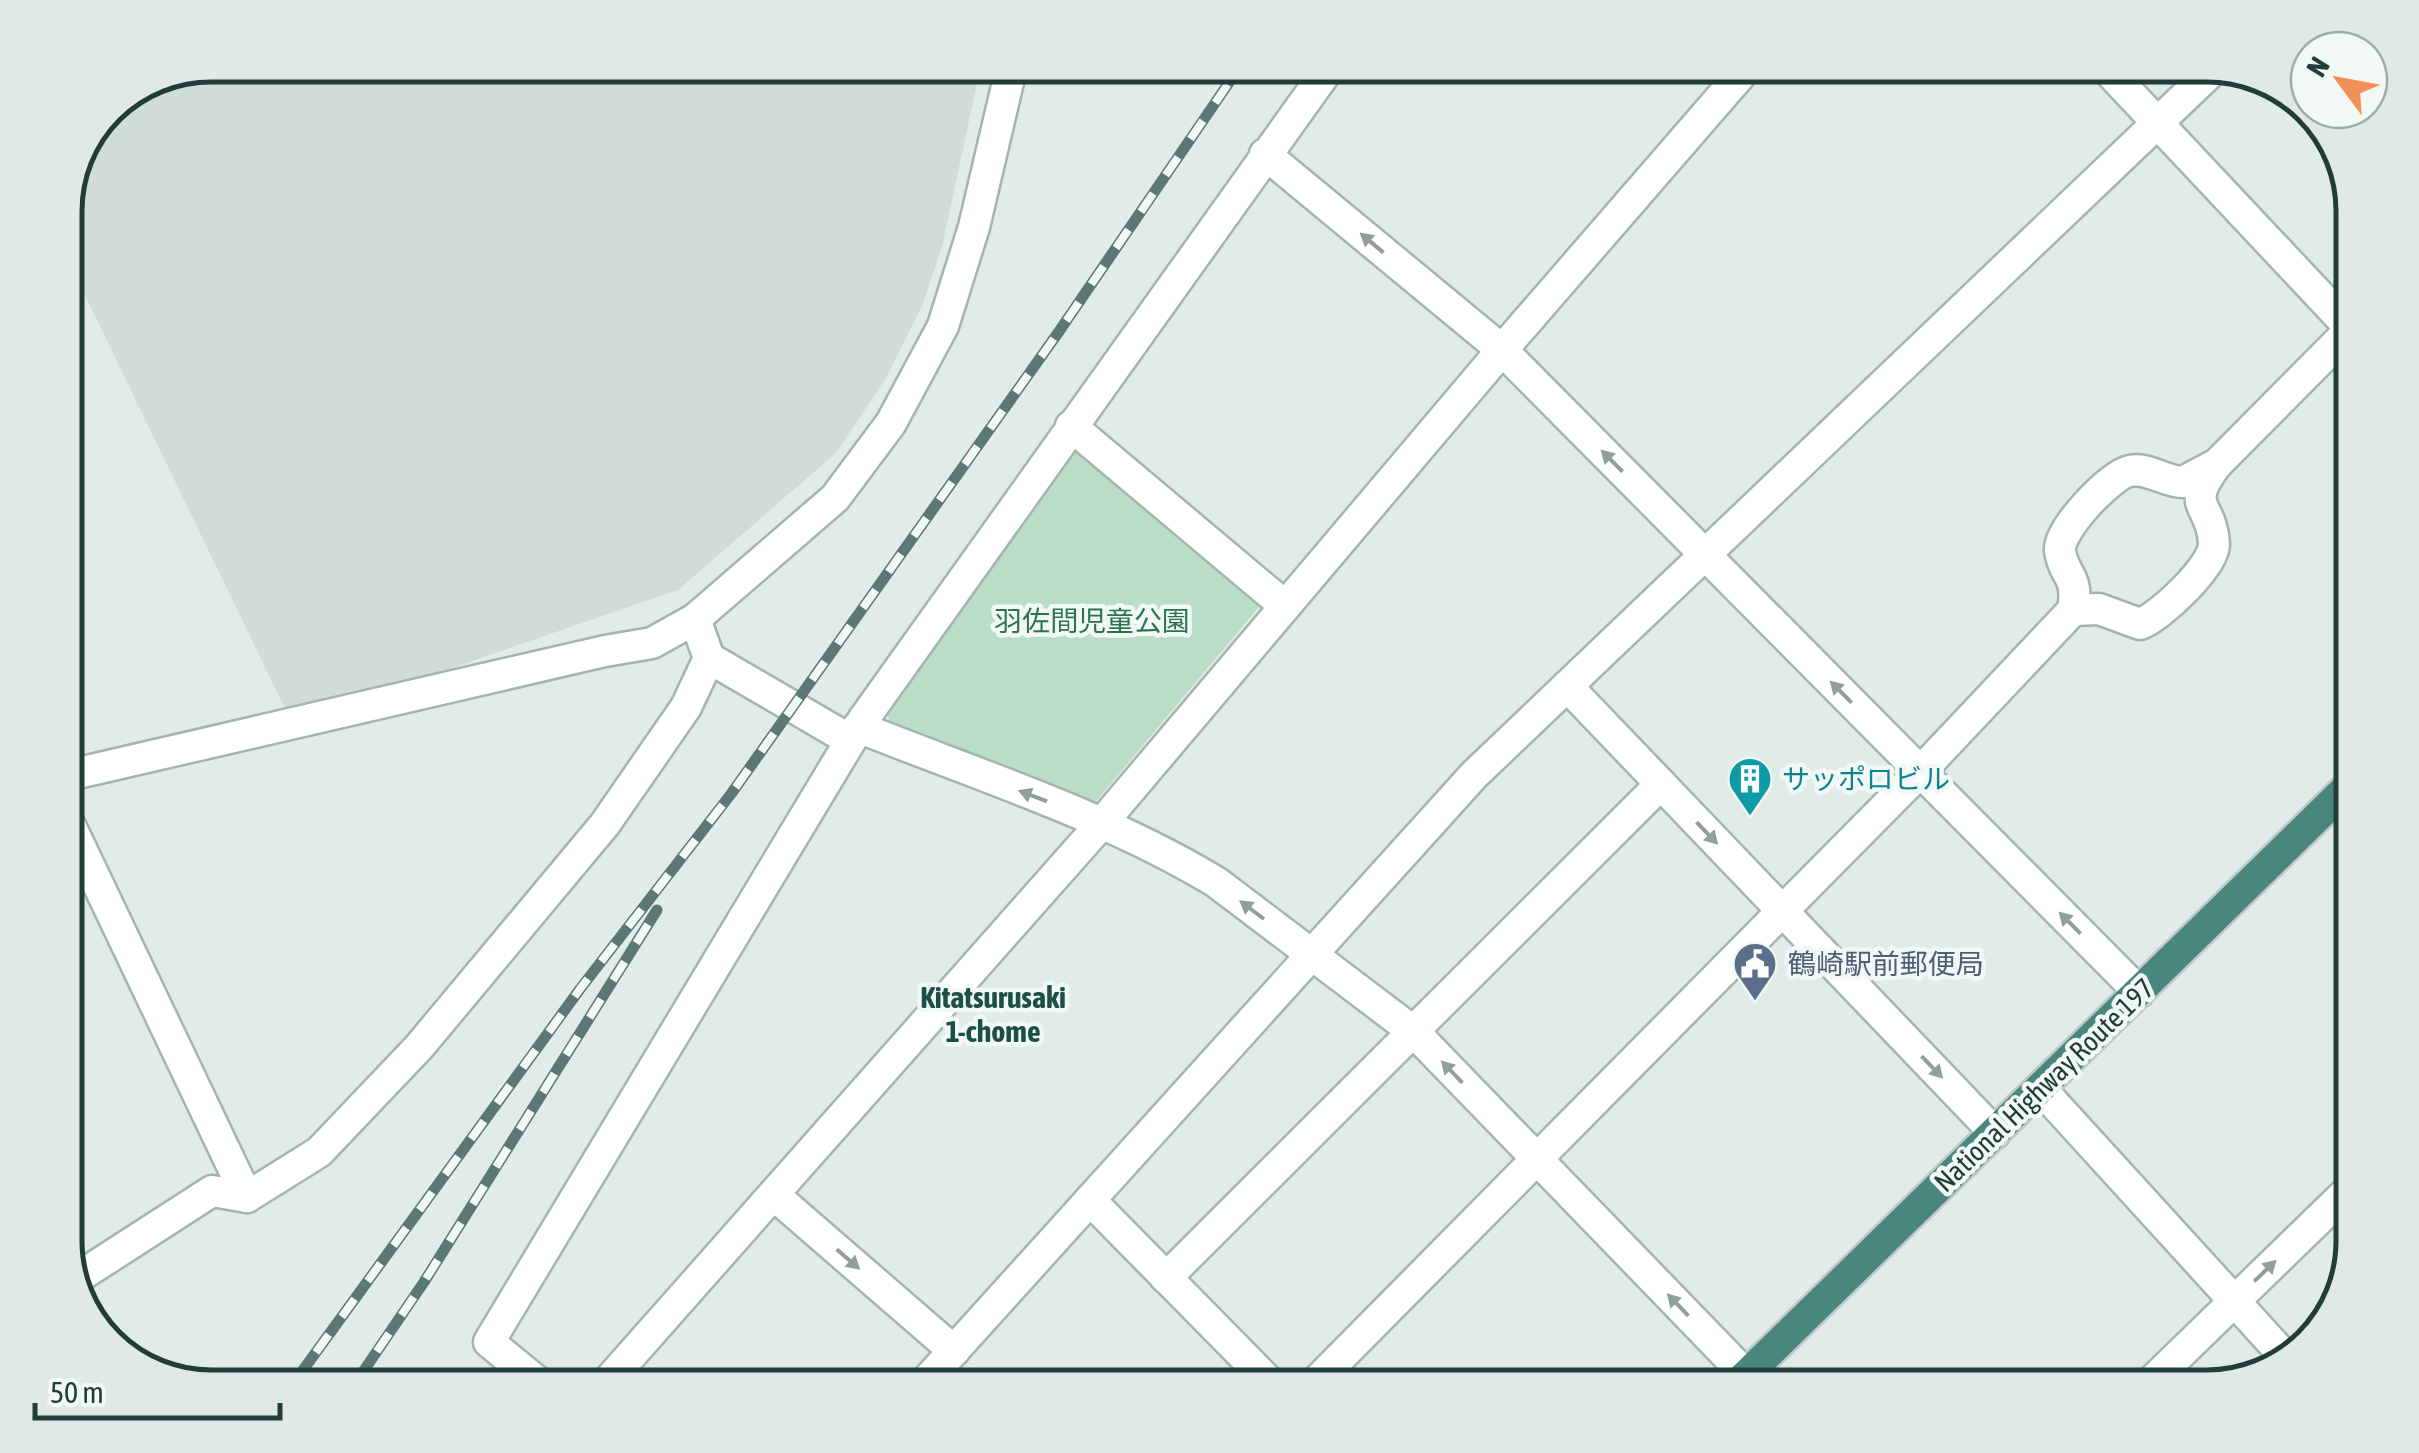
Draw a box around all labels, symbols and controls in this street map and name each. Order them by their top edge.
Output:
north arrow [2289,30,2389,130]
text: N [2300,51,2336,82]
one-way arrow [1360,233,1385,254]
one-way arrow [1601,450,1625,474]
park label: 羽佐間児童公園 [994,605,1190,637]
one-way arrow [1830,681,1854,705]
building icon: サッポロビル [1727,756,1773,817]
place label: サッポロビル [1782,763,1950,795]
one-way arrow [1018,788,1048,804]
one-way arrow [1695,820,1719,844]
one-way arrow [1239,900,1265,920]
one-way arrow [2058,911,2082,935]
public building icon: 鶴崎駅前郵便局 [1732,941,1778,1002]
place label: 鶴崎駅前郵便局 [1788,948,1984,980]
street label: National Highway Route 197 [1928,972,2160,1198]
district label: Kitatsurusaki 1-chome [920,980,1066,1048]
one-way arrow [1920,1055,1943,1079]
one-way arrow [1441,1060,1464,1084]
one-way arrow [835,1247,860,1269]
one-way arrow [2253,1260,2277,1283]
one-way arrow [1667,1293,1690,1317]
scale bar [35,1358,280,1420]
text: 50 m [50,1375,104,1409]

